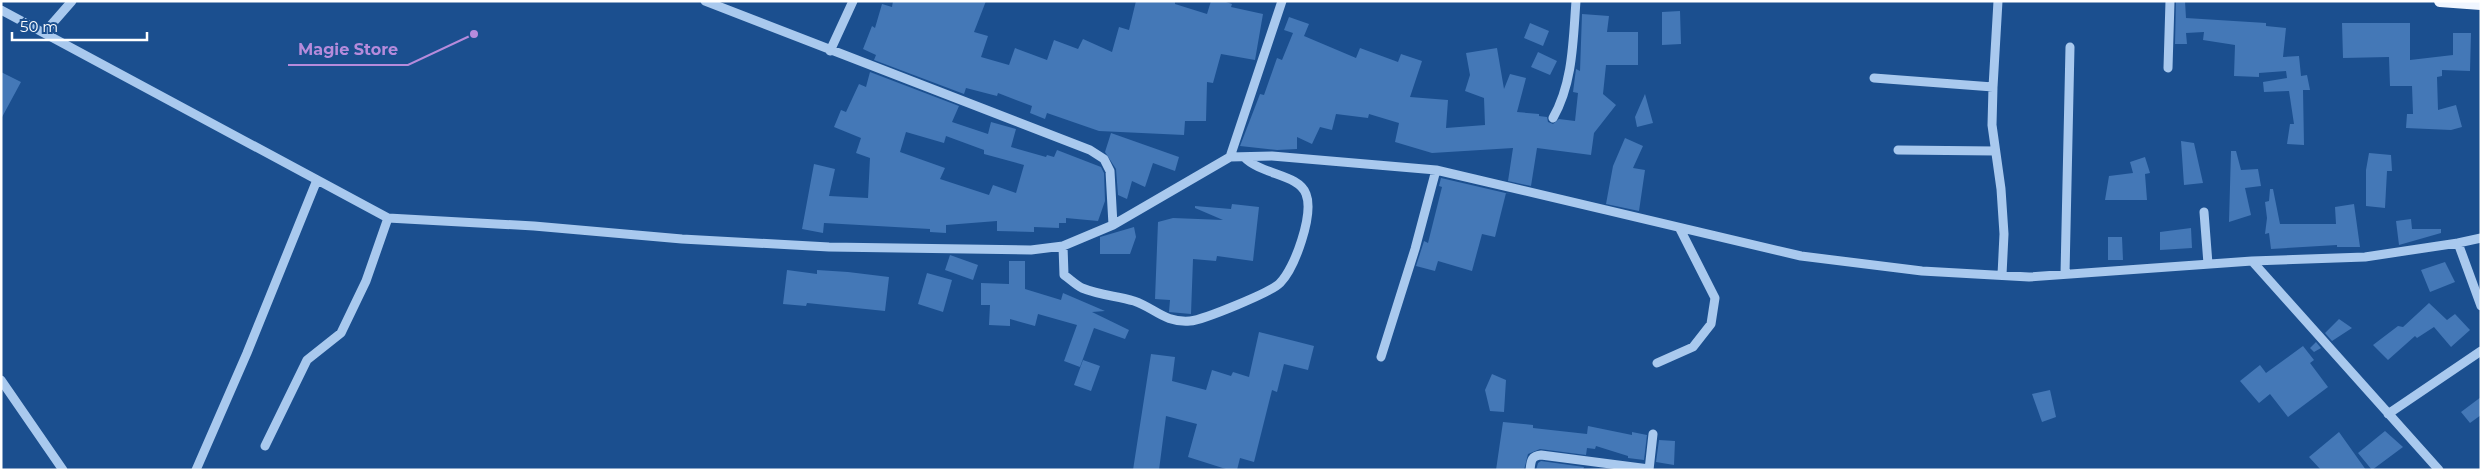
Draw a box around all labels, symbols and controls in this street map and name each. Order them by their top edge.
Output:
scale bar [12,10,148,42]
text: 50 m [20,17,58,36]
callout: Magie Store [288,34,408,65]
text: Magie Store [298,40,398,59]

